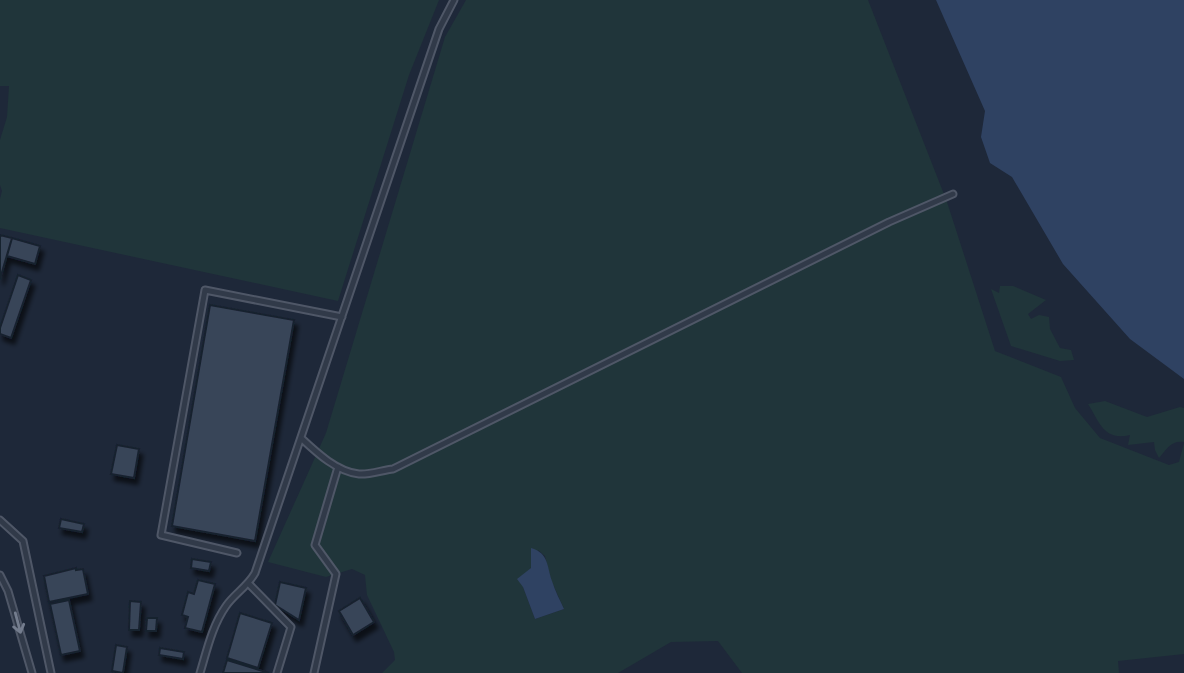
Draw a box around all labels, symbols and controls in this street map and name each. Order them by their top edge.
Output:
one-way arrow [12,612,25,634]

